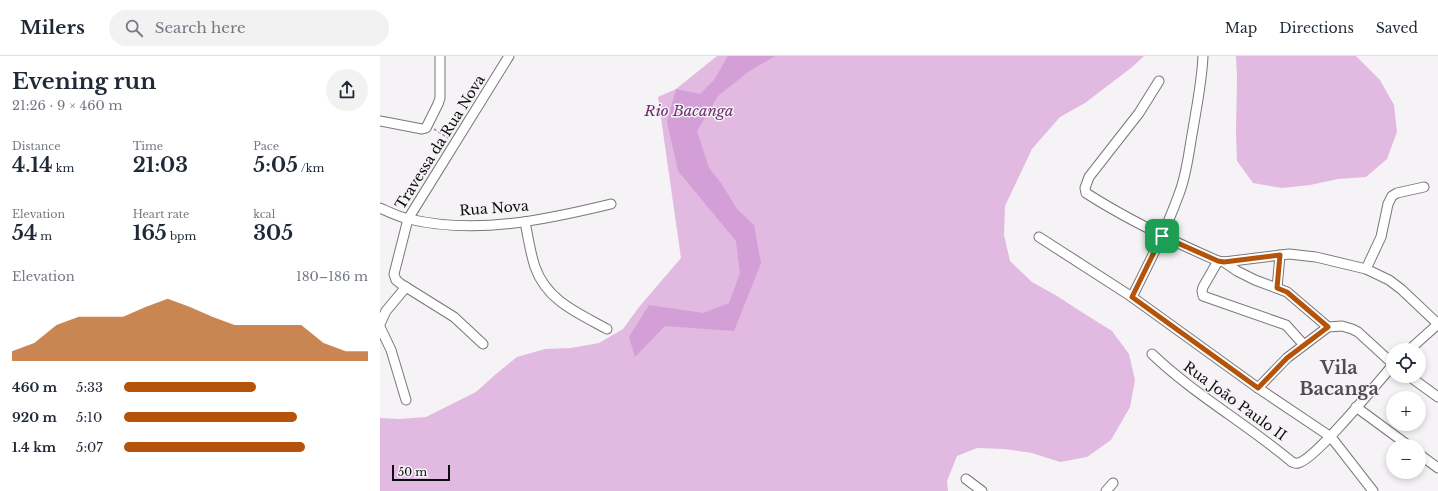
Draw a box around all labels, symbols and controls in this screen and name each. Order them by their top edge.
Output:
search box [109,10,389,46]
text: Milers [20,16,85,39]
icon: search [123,17,145,39]
text: Search here [155,18,246,37]
text: Map [1225,19,1257,37]
text: Directions [1279,19,1354,37]
text: Saved [1376,19,1418,37]
text: Evening run [12,68,156,95]
button: share [326,69,368,111]
street label: Travessa da Rua Nova [391,71,489,213]
text: 21:26 · 9 × 460 m [12,97,123,114]
water label: Rio Bacanga [643,101,734,120]
text: Distance [12,139,61,153]
text: Time [133,139,163,153]
text: Pace [253,139,279,153]
text: 4.14 [12,153,52,177]
text: 21:03 [133,153,188,177]
text: 5:05 [253,153,298,177]
text: km [52,161,74,175]
text: /km [298,161,324,175]
street label: Rua Nova [459,197,529,219]
text: Elevation [12,207,65,221]
text: Heart rate [133,207,189,221]
text: kcal [253,207,275,221]
pin [1145,219,1179,253]
text: 54 [12,221,37,245]
text: 165 [133,221,167,245]
text: 305 [253,221,293,245]
icon: arrive [1151,225,1173,247]
text: m [37,229,52,243]
text: bpm [167,229,196,243]
text: Elevation [12,268,75,285]
text: 180–186 m [296,268,368,285]
map controls [1386,343,1426,479]
button: locate [1386,343,1426,383]
district label: Vila Bacanga [1299,357,1379,400]
street label: Rua João Paulo II [1180,358,1290,445]
text: 460 m [12,379,57,396]
text: 5:33 [76,379,103,396]
button: + [1386,391,1426,431]
text: 920 m [12,409,57,426]
text: 5:10 [76,409,102,426]
text: 1.4 km [12,439,56,456]
text: 5:07 [76,439,103,456]
button: − [1386,439,1426,479]
scale bar [392,463,450,482]
text: 50 m [398,465,427,479]

